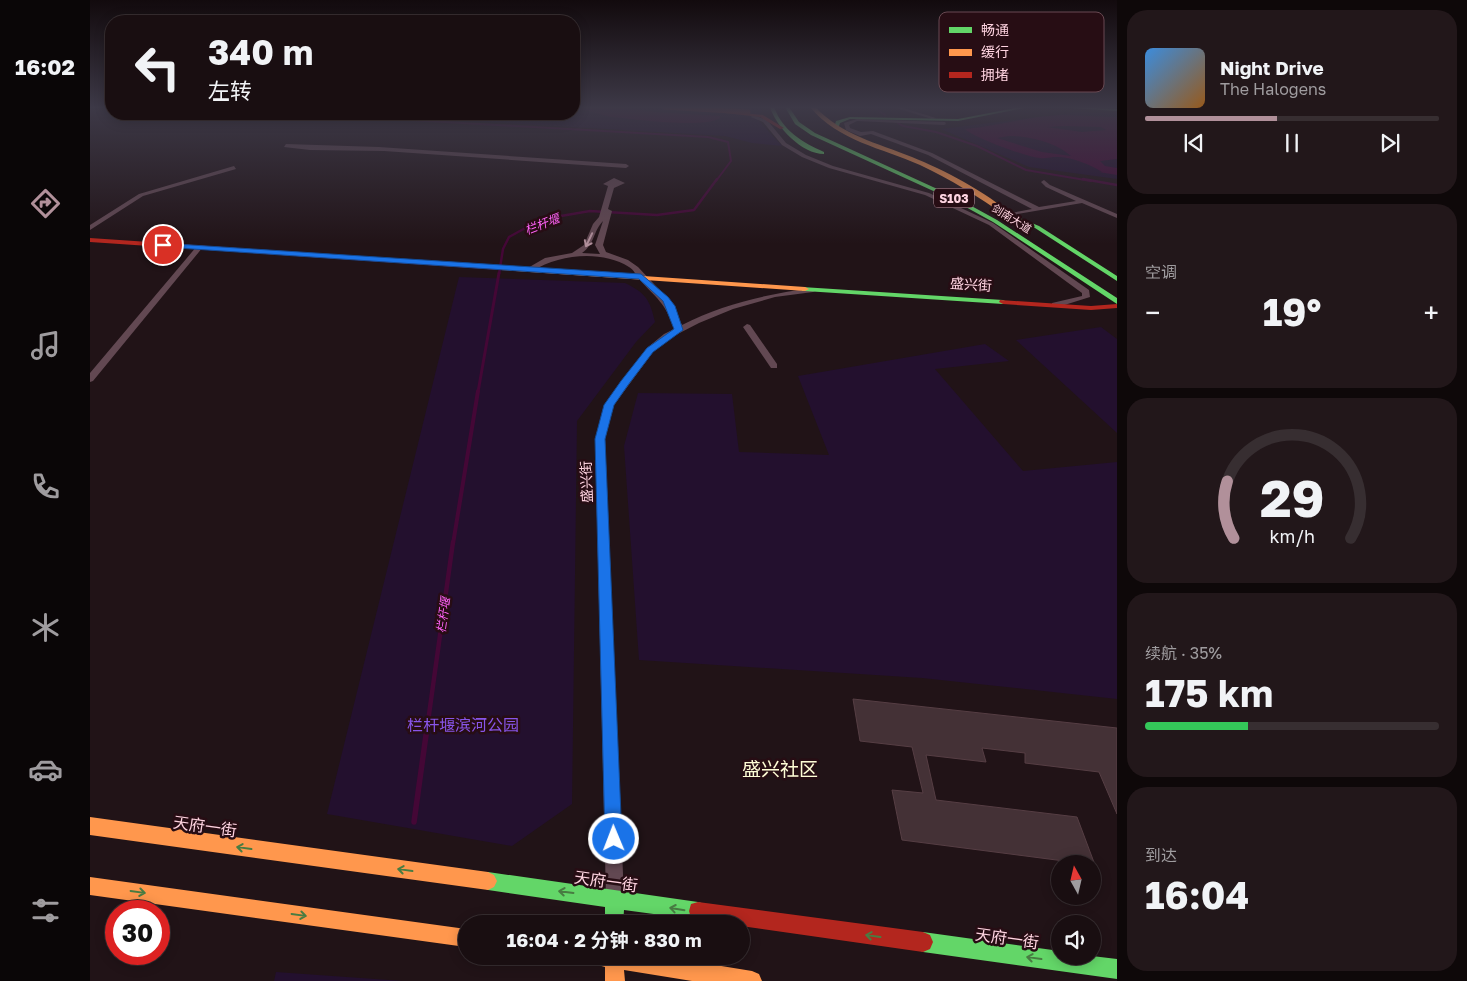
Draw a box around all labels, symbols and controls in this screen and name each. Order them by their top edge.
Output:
legend [939,12,1104,92]
text: 畅通 [981,21,1009,38]
text: 340 m [208,31,313,73]
icon: left [125,35,190,100]
text: 缓行 [981,43,1009,60]
text: 16:02 [15,53,75,80]
text: Night Drive [1220,56,1324,79]
text: 拥堵 [981,66,1009,83]
text: 左转 [208,77,252,104]
text: The Halogens [1220,79,1326,99]
icon: previous [1180,129,1208,157]
icon: pause [1278,129,1306,157]
icon: next [1376,129,1404,157]
icon: directions [28,186,63,221]
road number: S103 [934,188,974,208]
street label: 剑南大道 [990,201,1034,235]
water label: 栏杆堰 [523,210,563,237]
pin [142,224,184,266]
icon: arrive [149,231,177,259]
one-way arrow [584,232,593,247]
text: 空调 [1145,262,1177,282]
street label: 盛兴街 [949,274,993,294]
text: 19° [1263,289,1321,334]
text: − [1145,296,1160,329]
text: + [1424,296,1439,329]
icon: music [28,328,63,363]
street label: 盛兴街 [577,461,595,503]
text: 29 [1260,466,1324,528]
icon: phone [28,469,63,504]
text: km/h [1269,525,1315,547]
water label: 栏杆堰 [433,594,453,634]
icon: climate [28,610,63,645]
text: 续航 · 35% [1145,643,1222,663]
text: 175 km [1145,670,1273,715]
park label: 栏杆堰滨河公园 [407,715,519,735]
icon: car [28,752,63,787]
district label: 盛兴社区 [742,757,818,780]
street label: 天府一街 [172,812,238,840]
position arrow [587,812,639,864]
one-way arrow [237,842,253,852]
text: 到达 [1145,845,1177,865]
north arrow [1051,855,1101,905]
map controls [1051,855,1101,965]
one-way arrow [398,865,414,875]
street label: 天府一街 [573,867,639,895]
text: 16:04 [1145,872,1249,917]
one-way arrow [559,887,575,897]
one-way arrow [130,888,146,898]
icon: filters [28,893,63,928]
speed limit sign: 30 [105,900,170,965]
one-way arrow [670,903,686,913]
one-way arrow [291,910,307,920]
button: sound [1051,915,1101,965]
street label: 天府一街 [974,924,1040,952]
text: 16:04 · 2 分钟 · 830 m [506,928,702,951]
one-way arrow [865,931,881,941]
one-way arrow [1026,953,1042,963]

